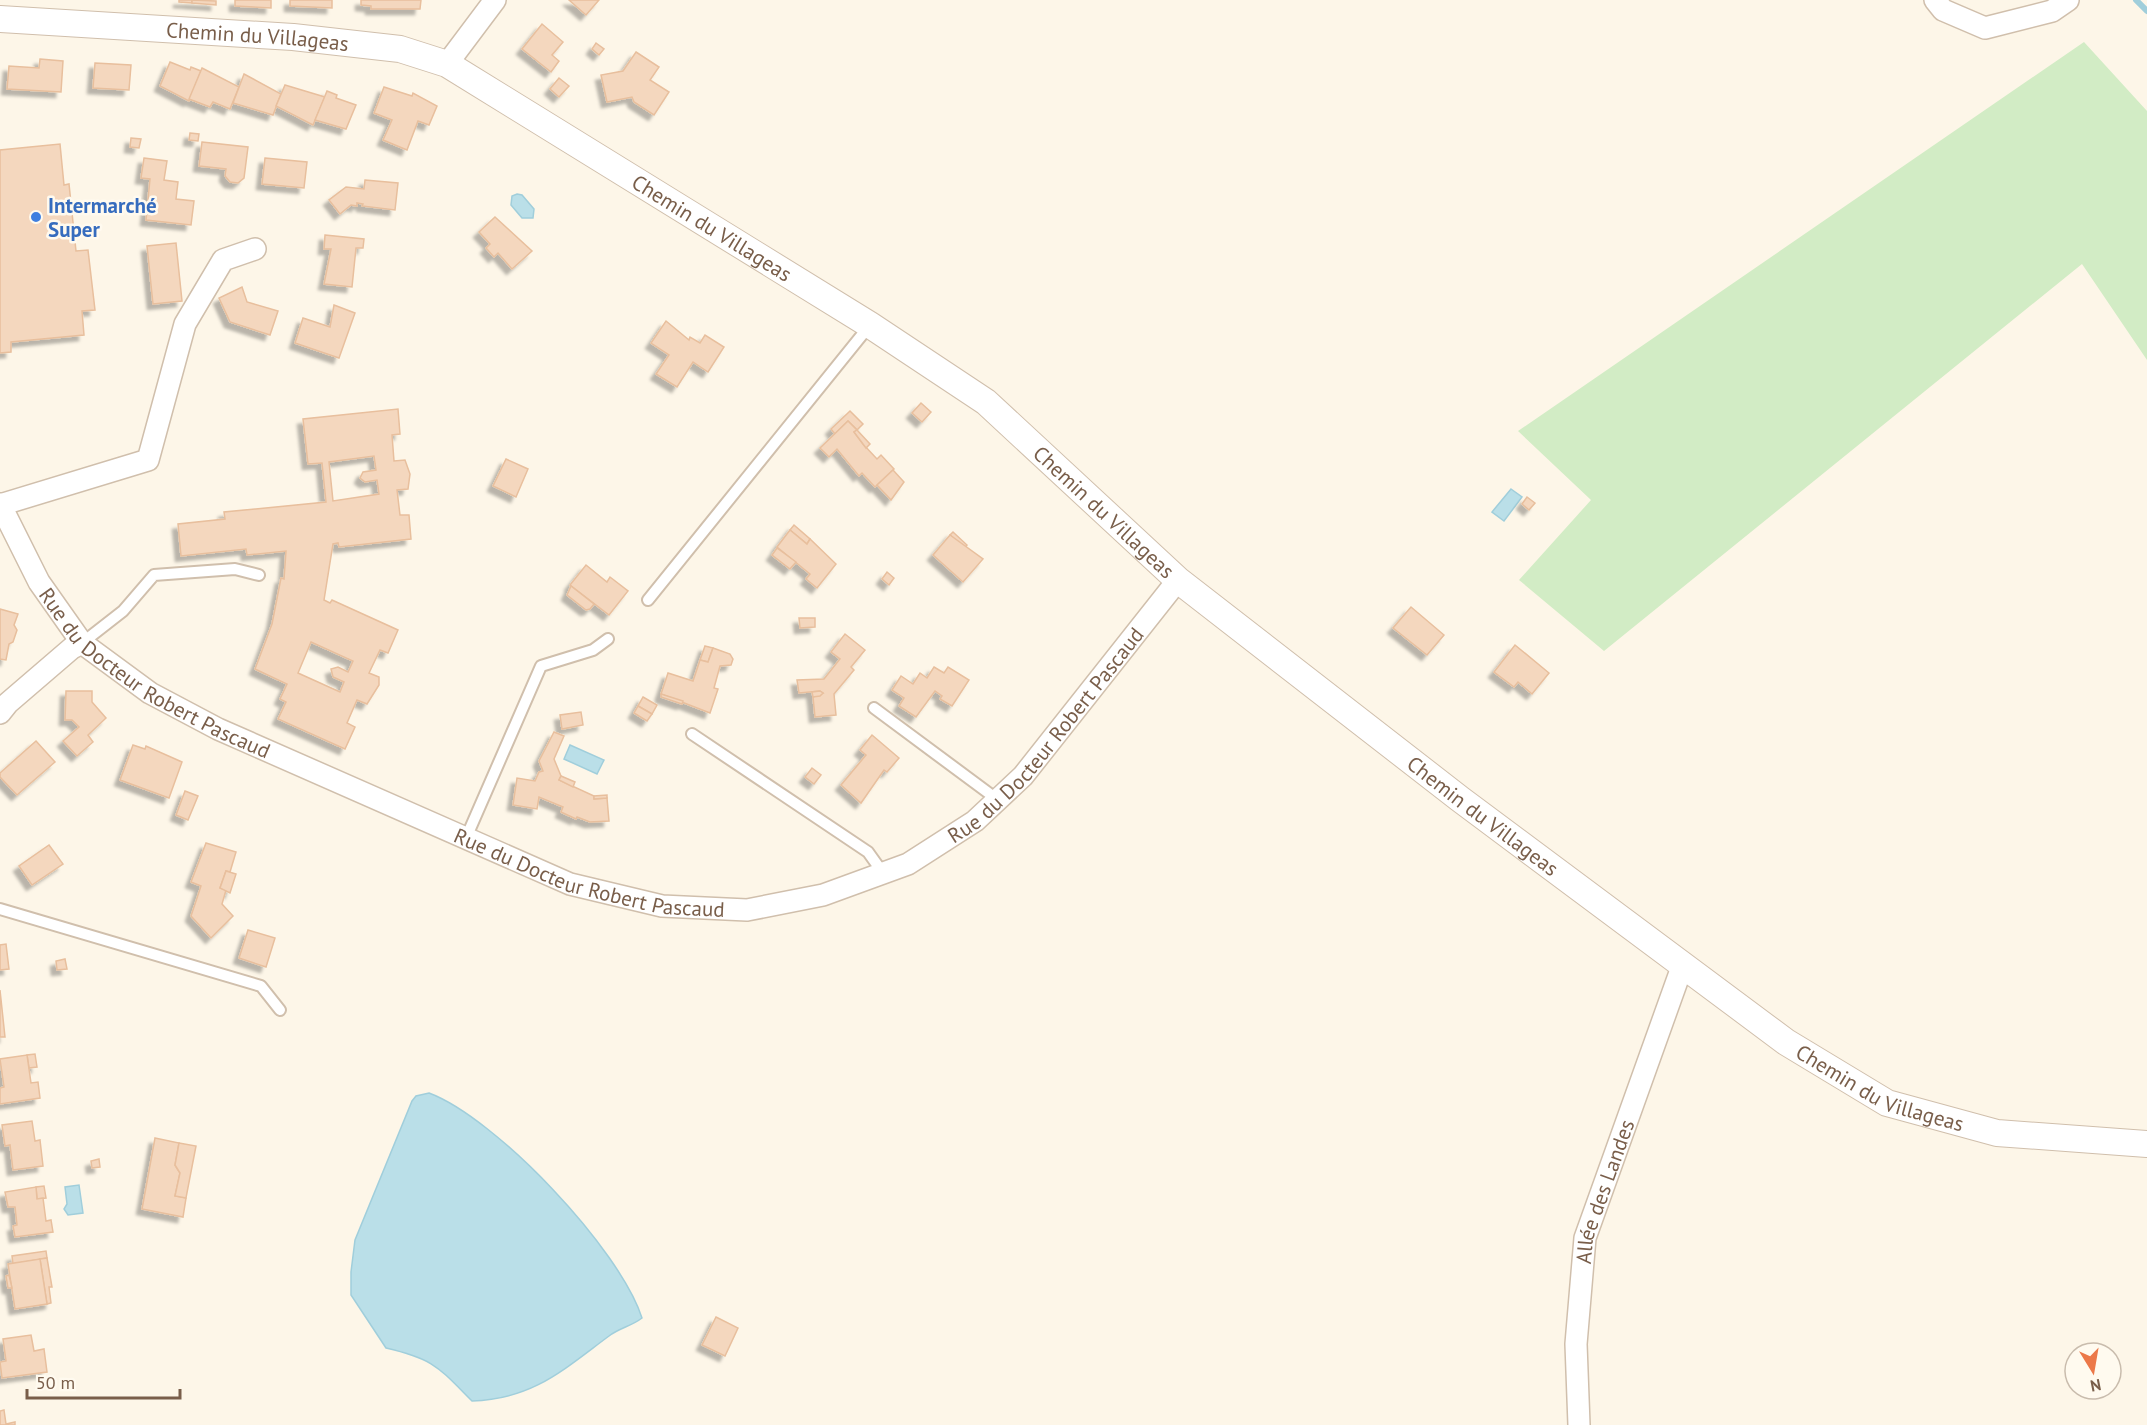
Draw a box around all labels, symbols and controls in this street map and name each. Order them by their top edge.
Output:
street label: Chemin du Villageas [165,16,350,57]
street label: Chemin du Villageas [627,168,797,287]
place label: Intermarché Super [48,192,157,243]
marker: Intermarché Super [29,210,43,224]
street label: Chemin du Villageas [1028,439,1181,584]
street label: Rue du Docteur Robert Pascaud [33,582,275,764]
street label: Rue du Docteur Robert Pascaud [942,621,1149,849]
street label: Chemin du Villageas [1402,750,1564,881]
street label: Rue du Docteur Robert Pascaud [450,821,725,922]
street label: Chemin du Villageas [1791,1038,1967,1137]
street label: Allée des Landes [1569,1116,1640,1265]
north arrow [2063,1341,2123,1401]
scale bar [27,1362,180,1400]
text: 50 m [36,1371,75,1394]
text: N [2089,1375,2103,1397]

